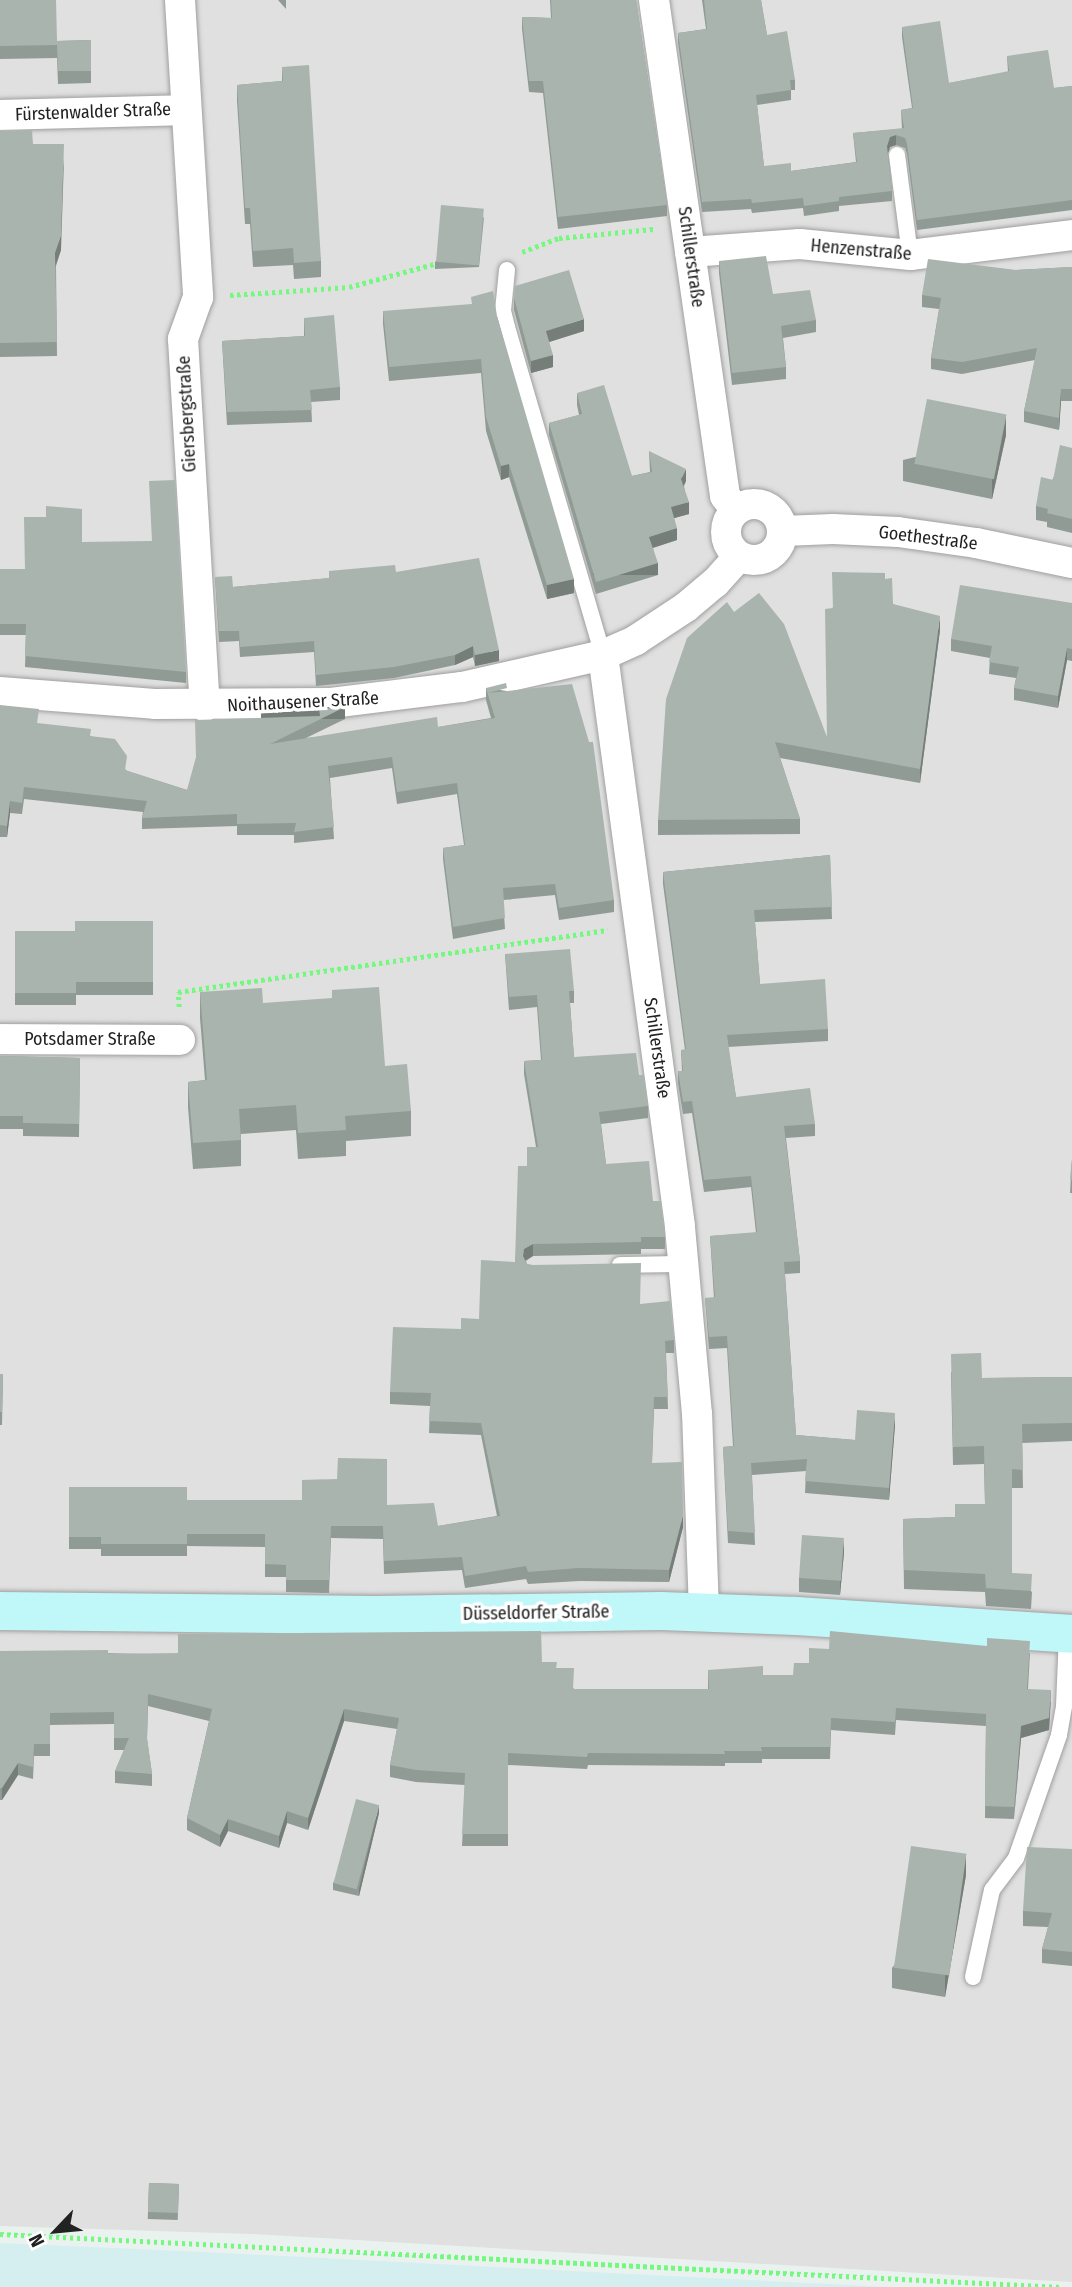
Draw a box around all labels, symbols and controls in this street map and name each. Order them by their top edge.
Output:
street label: Fürstenwalder Straße [15,98,171,126]
street label: Schillerstraße [673,205,709,309]
street label: Henzenstraße [810,235,912,265]
street label: Giersbergstraße [173,355,201,473]
street label: Goethestraße [877,521,979,555]
street label: Noithausener Straße [227,687,379,717]
street label: Schillerstraße [639,996,675,1100]
street label: Potsdamer Straße [24,1028,156,1050]
street label: Düsseldorfer Straße [463,1601,609,1625]
north arrow [21,2196,91,2266]
text: N [24,2230,50,2251]

